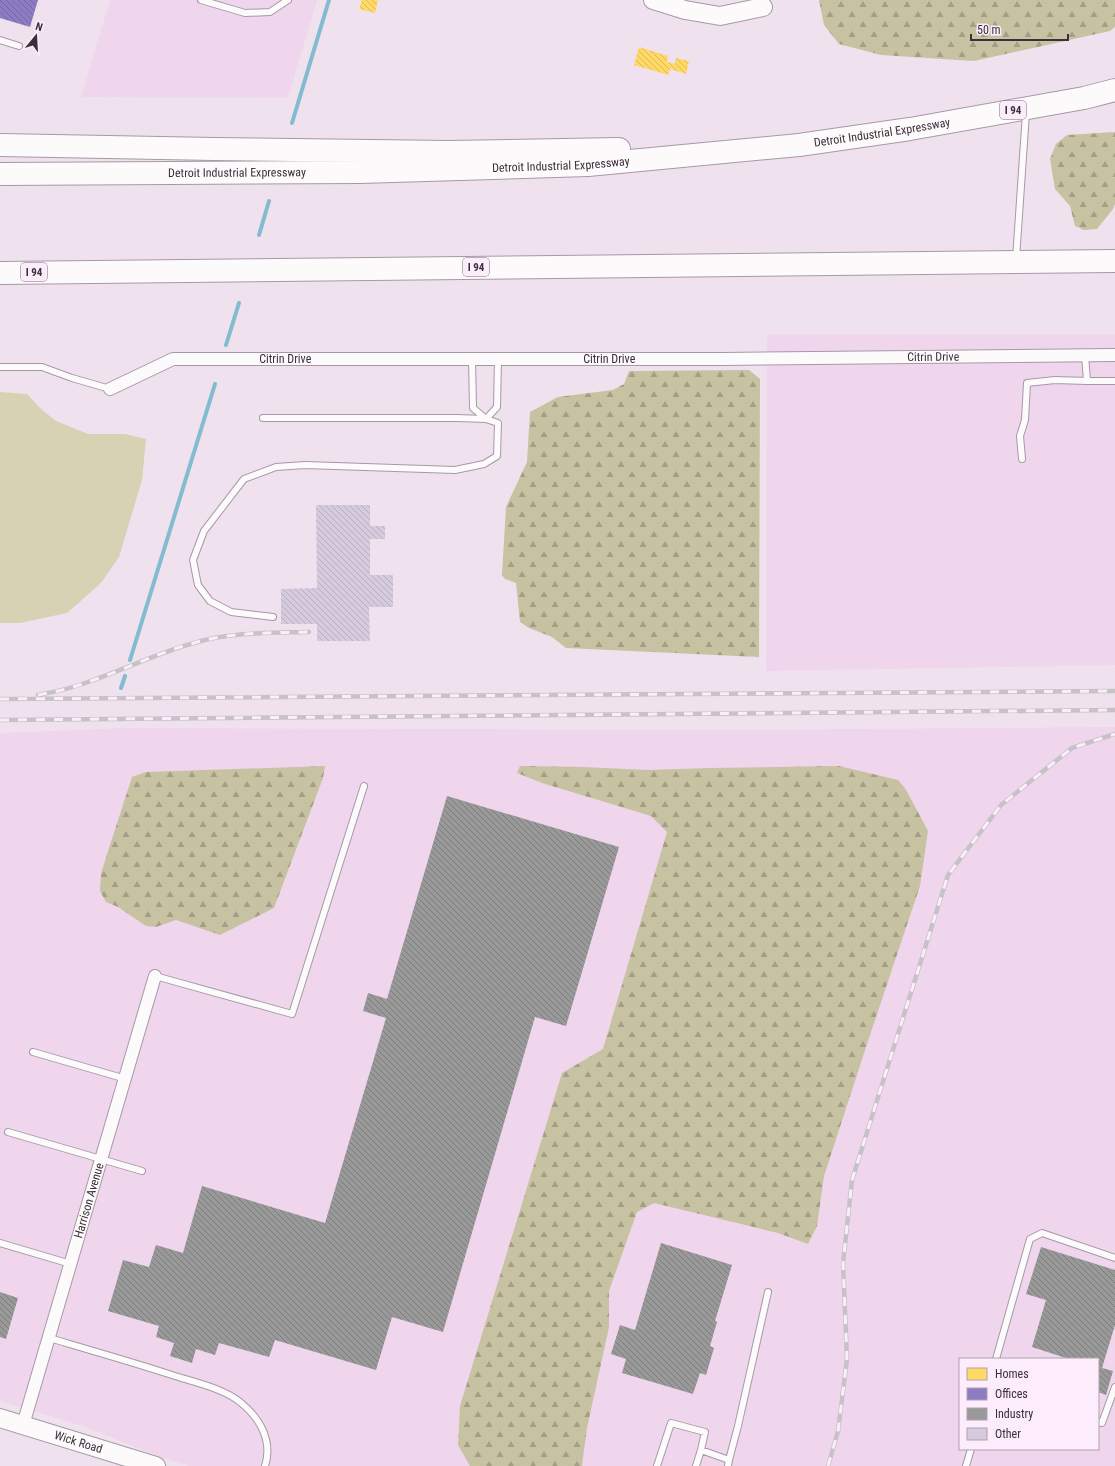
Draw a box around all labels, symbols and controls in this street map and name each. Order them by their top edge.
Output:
north arrow [16,16,56,56]
scale bar [971,16,1068,42]
text: N [34,20,44,34]
text: 50 m [977,23,1001,37]
road number: I 94 [1000,101,1026,119]
street label: Detroit Industrial Expressway [813,115,951,150]
street label: Detroit Industrial Expressway [492,154,630,175]
street label: Detroit Industrial Expressway [168,165,306,180]
road number: I 94 [463,258,489,276]
road number: I 94 [21,263,47,281]
street label: Citrin Drive [907,350,960,364]
street label: Citrin Drive [259,352,312,366]
street label: Citrin Drive [583,352,636,366]
street label: Harrison Avenue [71,1161,107,1240]
legend [959,1358,1099,1450]
text: Homes [995,1367,1029,1381]
text: Offices [995,1387,1028,1401]
text: Industry [995,1407,1033,1421]
text: Other [995,1427,1021,1441]
street label: Wick Road [53,1428,104,1456]

